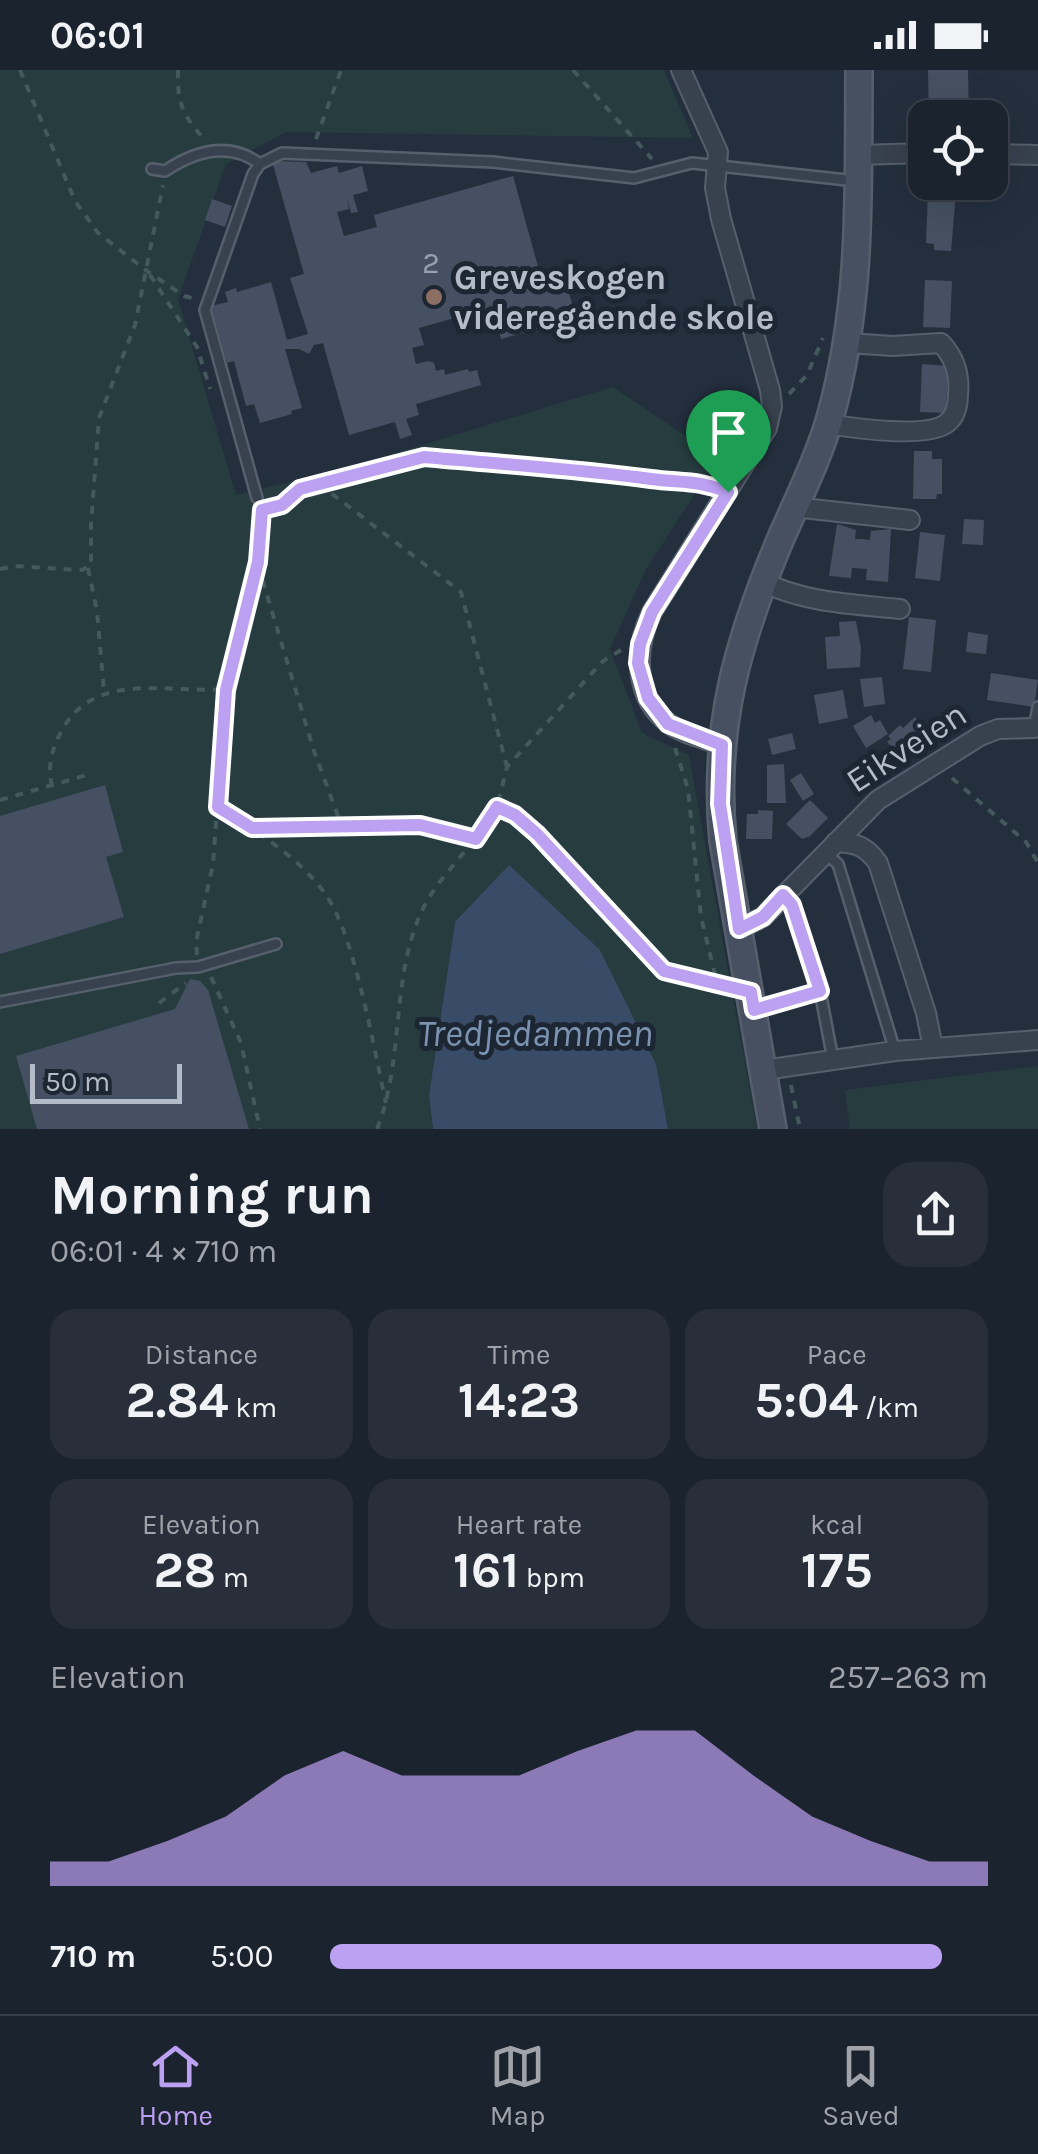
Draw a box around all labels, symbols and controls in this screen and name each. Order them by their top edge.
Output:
text: 06:01 [50,13,145,58]
map controls [908,100,1008,200]
button: locate [908,100,1008,200]
house number: 2 [422,245,440,281]
place label: Greveskogen videregående skole [454,257,774,339]
marker: Greveskogen videregående skole [423,286,445,308]
pin [686,390,771,493]
icon: arrive [701,405,756,460]
street label: Eikveien [839,693,974,801]
water label: Tredjedammen [417,1011,653,1056]
scale bar [30,1059,182,1104]
text: 50 m [45,1065,110,1098]
button: share [883,1162,988,1267]
text: Morning run [50,1163,374,1227]
text: 06:01 · 4 × 710 m [50,1233,277,1270]
text: Distance [145,1338,258,1371]
text: Time [488,1338,550,1371]
text: Pace [807,1338,867,1371]
text: 2.84 [125,1371,229,1430]
text: 14:23 [458,1371,580,1430]
text: 5:04 [754,1371,858,1430]
text: km [229,1391,277,1424]
text: /km [858,1391,919,1424]
text: Elevation [142,1508,261,1541]
text: Heart rate [456,1508,582,1541]
text: kcal [810,1508,863,1541]
text: 28 [154,1541,216,1600]
text: 161 [453,1541,519,1600]
text: 175 [801,1541,873,1600]
text: m [216,1561,249,1594]
text: bpm [519,1561,585,1594]
text: Elevation [50,1659,185,1696]
text: 257–263 m [828,1659,988,1696]
text: 710 m [50,1938,136,1975]
text: 5:00 [210,1938,273,1975]
tab: Home [138,2039,213,2132]
tab: Map [490,2039,545,2132]
tab: Saved [822,2039,900,2132]

